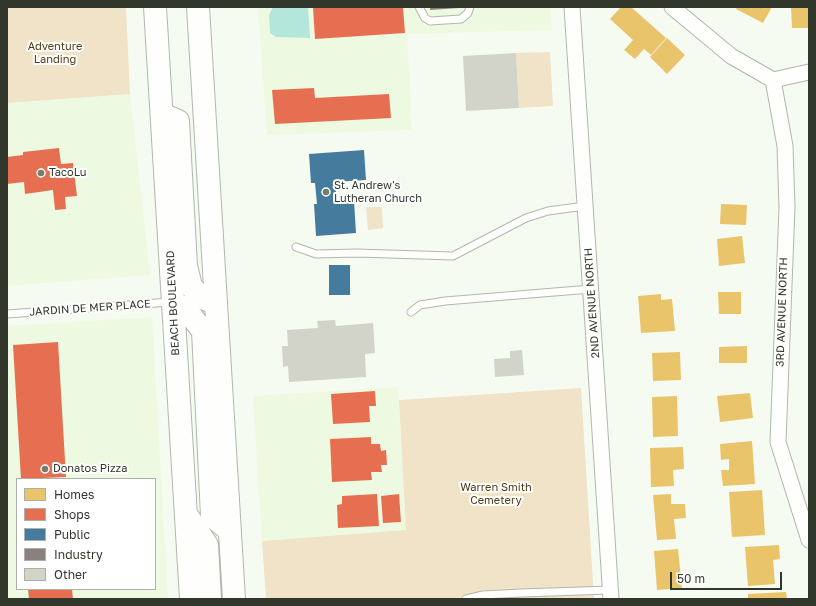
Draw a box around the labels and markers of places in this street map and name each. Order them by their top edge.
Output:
place label: TacoLu [49,166,86,180]
marker: TacoLu [36,168,46,178]
place label: St. Andrew's Lutheran Church [334,179,422,205]
marker: St. Andrew's Lutheran Church [321,187,331,197]
place label: Donatos Pizza [53,462,127,476]
marker: Donatos Pizza [40,464,50,474]

